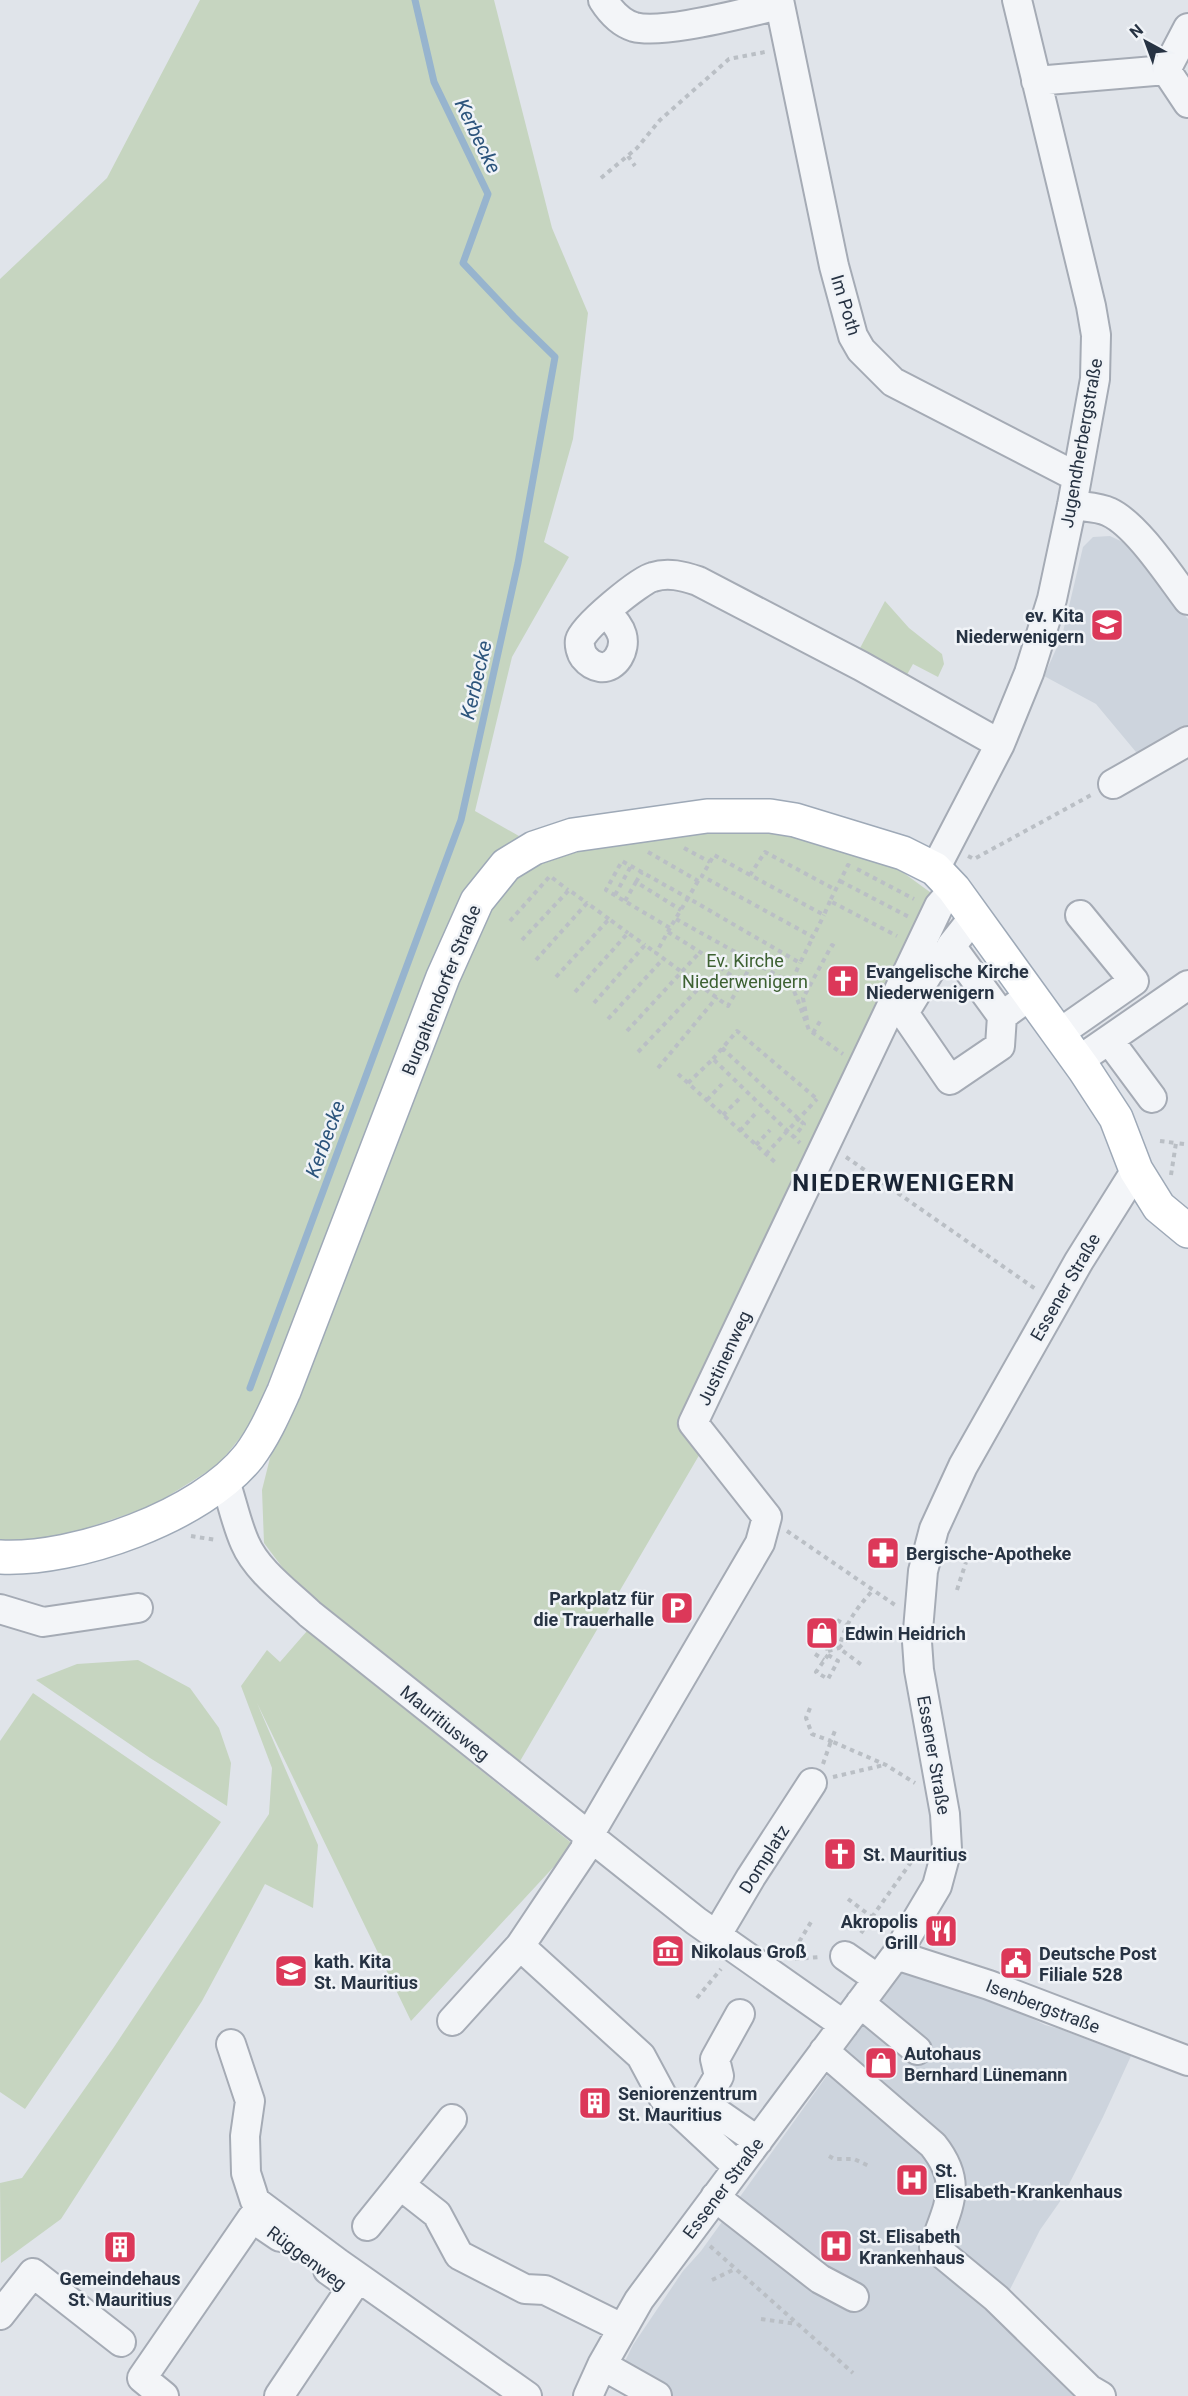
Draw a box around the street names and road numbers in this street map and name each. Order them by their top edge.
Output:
street label: Im Poth [827,272,865,338]
street label: Jugendherbergstraße [1056,357,1106,529]
street label: Burgaltendorfer Straße [397,902,485,1078]
street label: Essener Straße [1026,1229,1104,1345]
street label: Justinenweg [693,1307,755,1409]
street label: Mauritiusweg [396,1681,494,1765]
street label: Essener Straße [913,1694,955,1816]
street label: Domplatz [735,1821,793,1897]
street label: Isenbergstraße [983,1975,1103,2037]
street label: Essener Straße [678,2133,768,2243]
street label: Rüggenweg [263,2221,351,2295]

